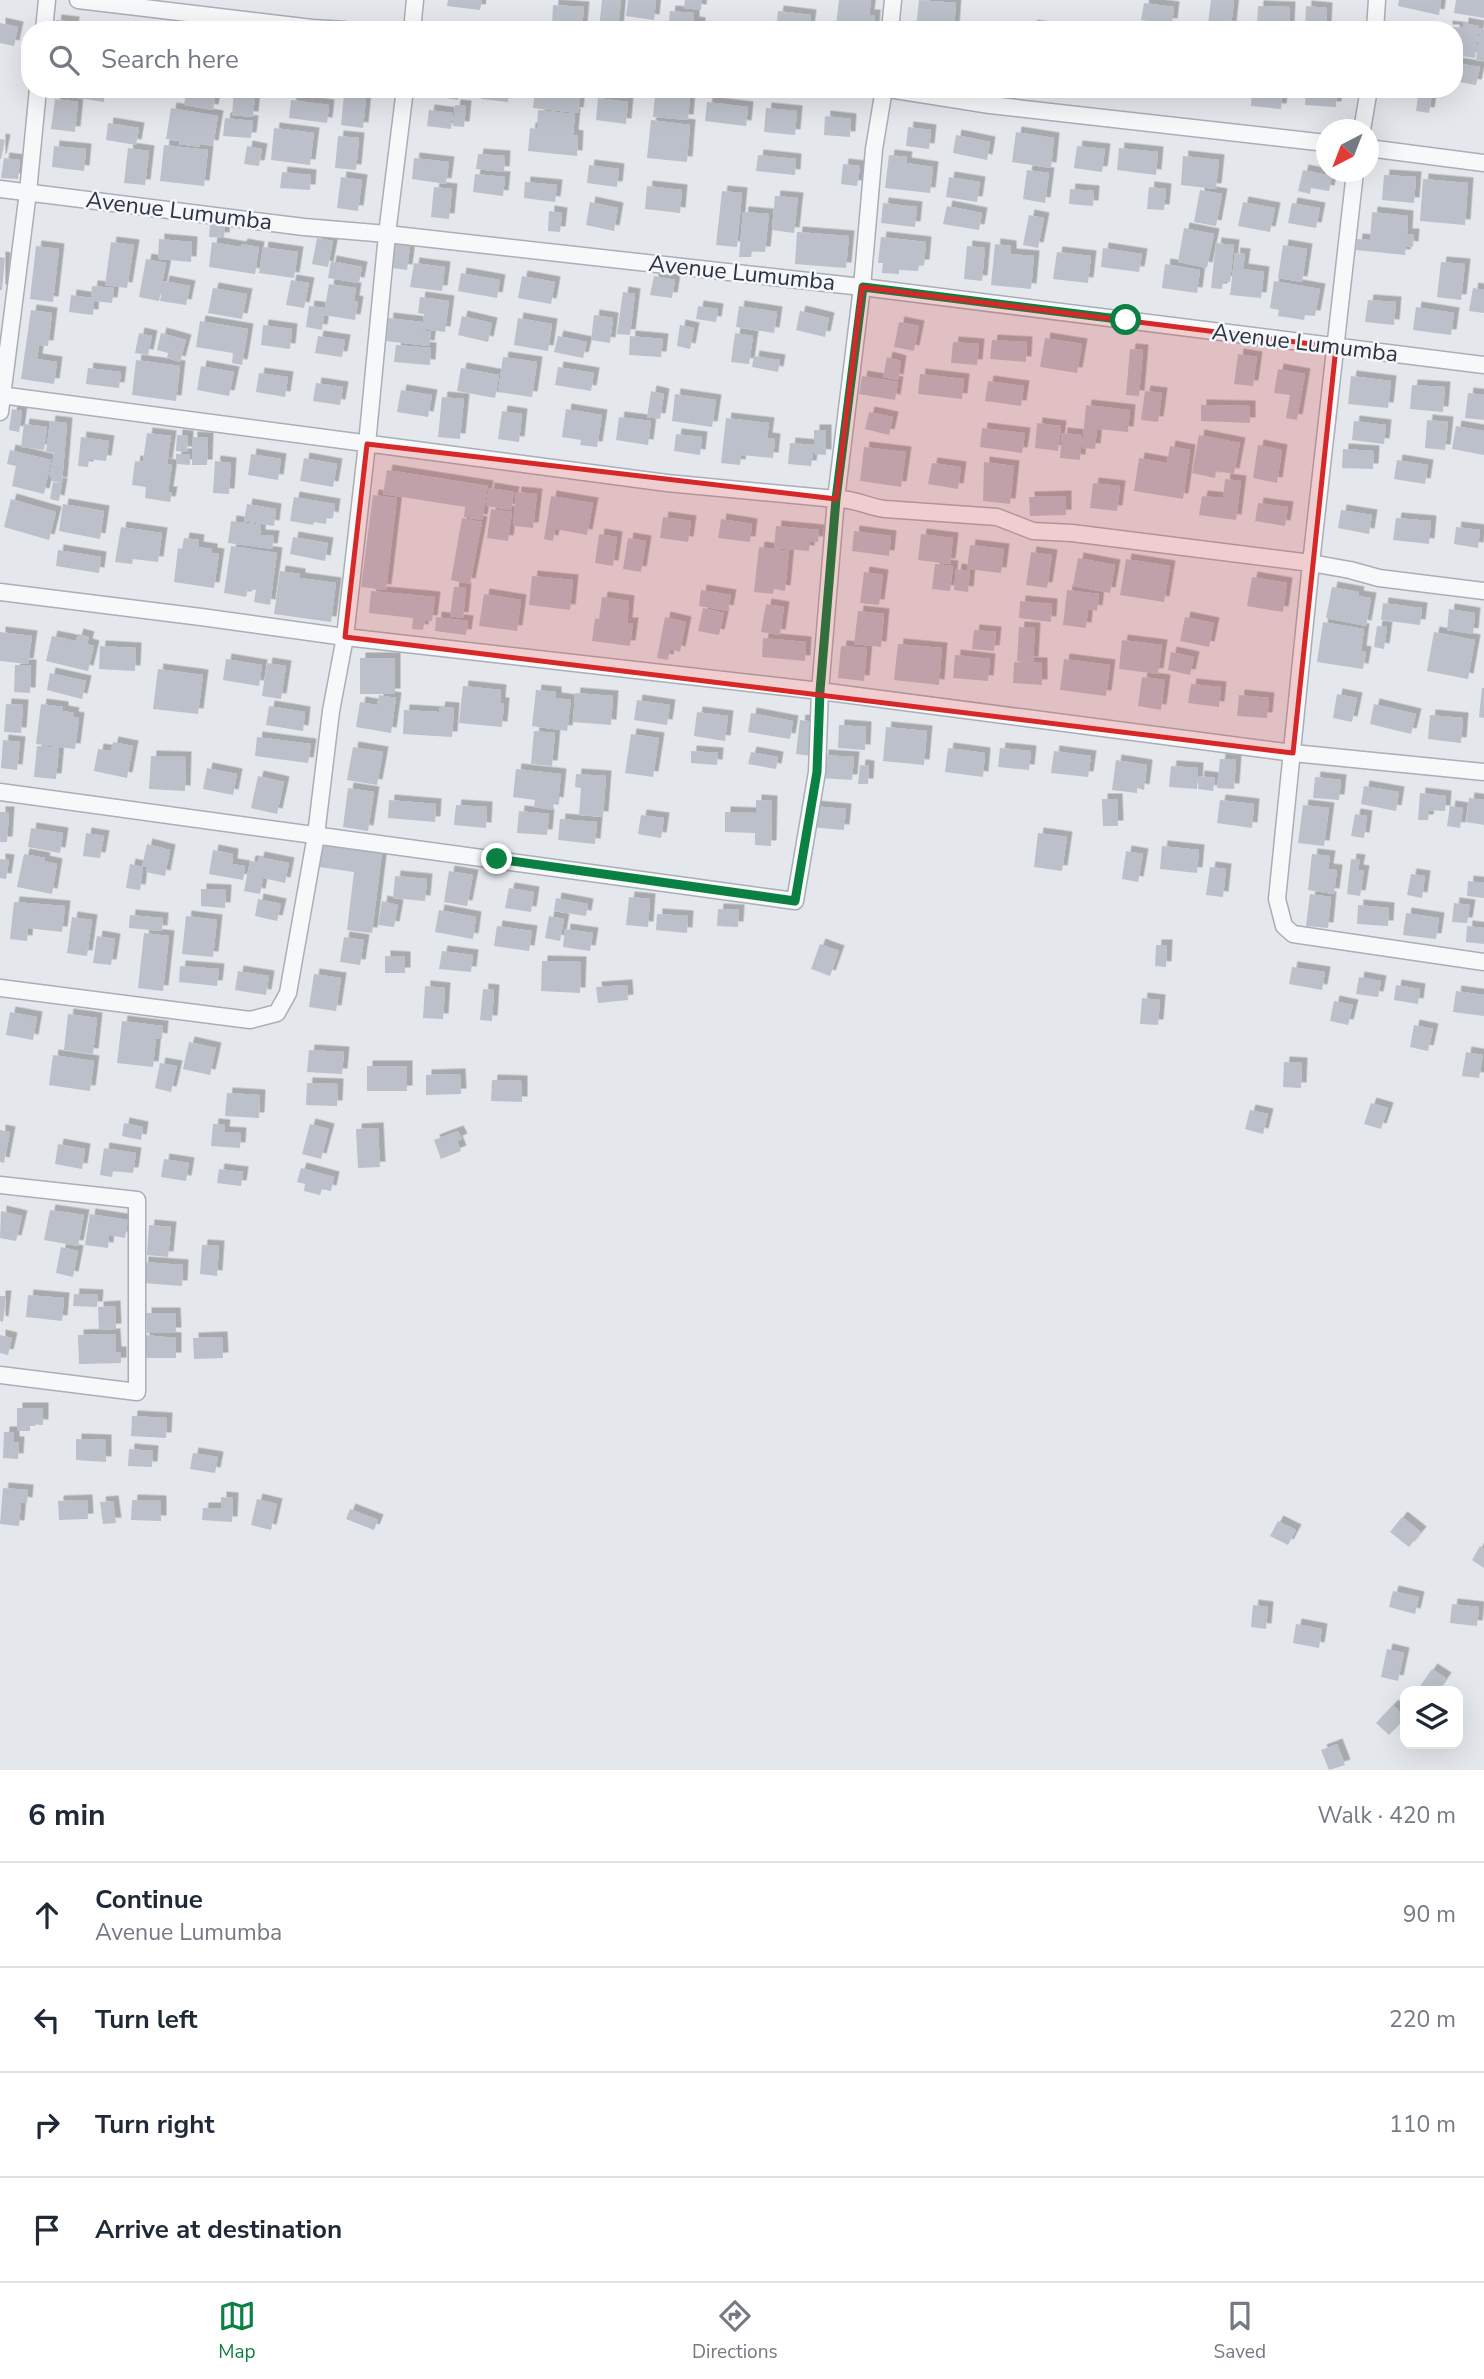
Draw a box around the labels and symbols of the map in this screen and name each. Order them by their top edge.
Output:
north arrow [1316,119,1379,182]
street label: Avenue Lumumba [84,184,274,238]
street label: Avenue Lumumba [647,248,837,298]
route start [1110,304,1141,335]
street label: Avenue Lumumba [1210,316,1400,370]
route end [481,843,512,874]

